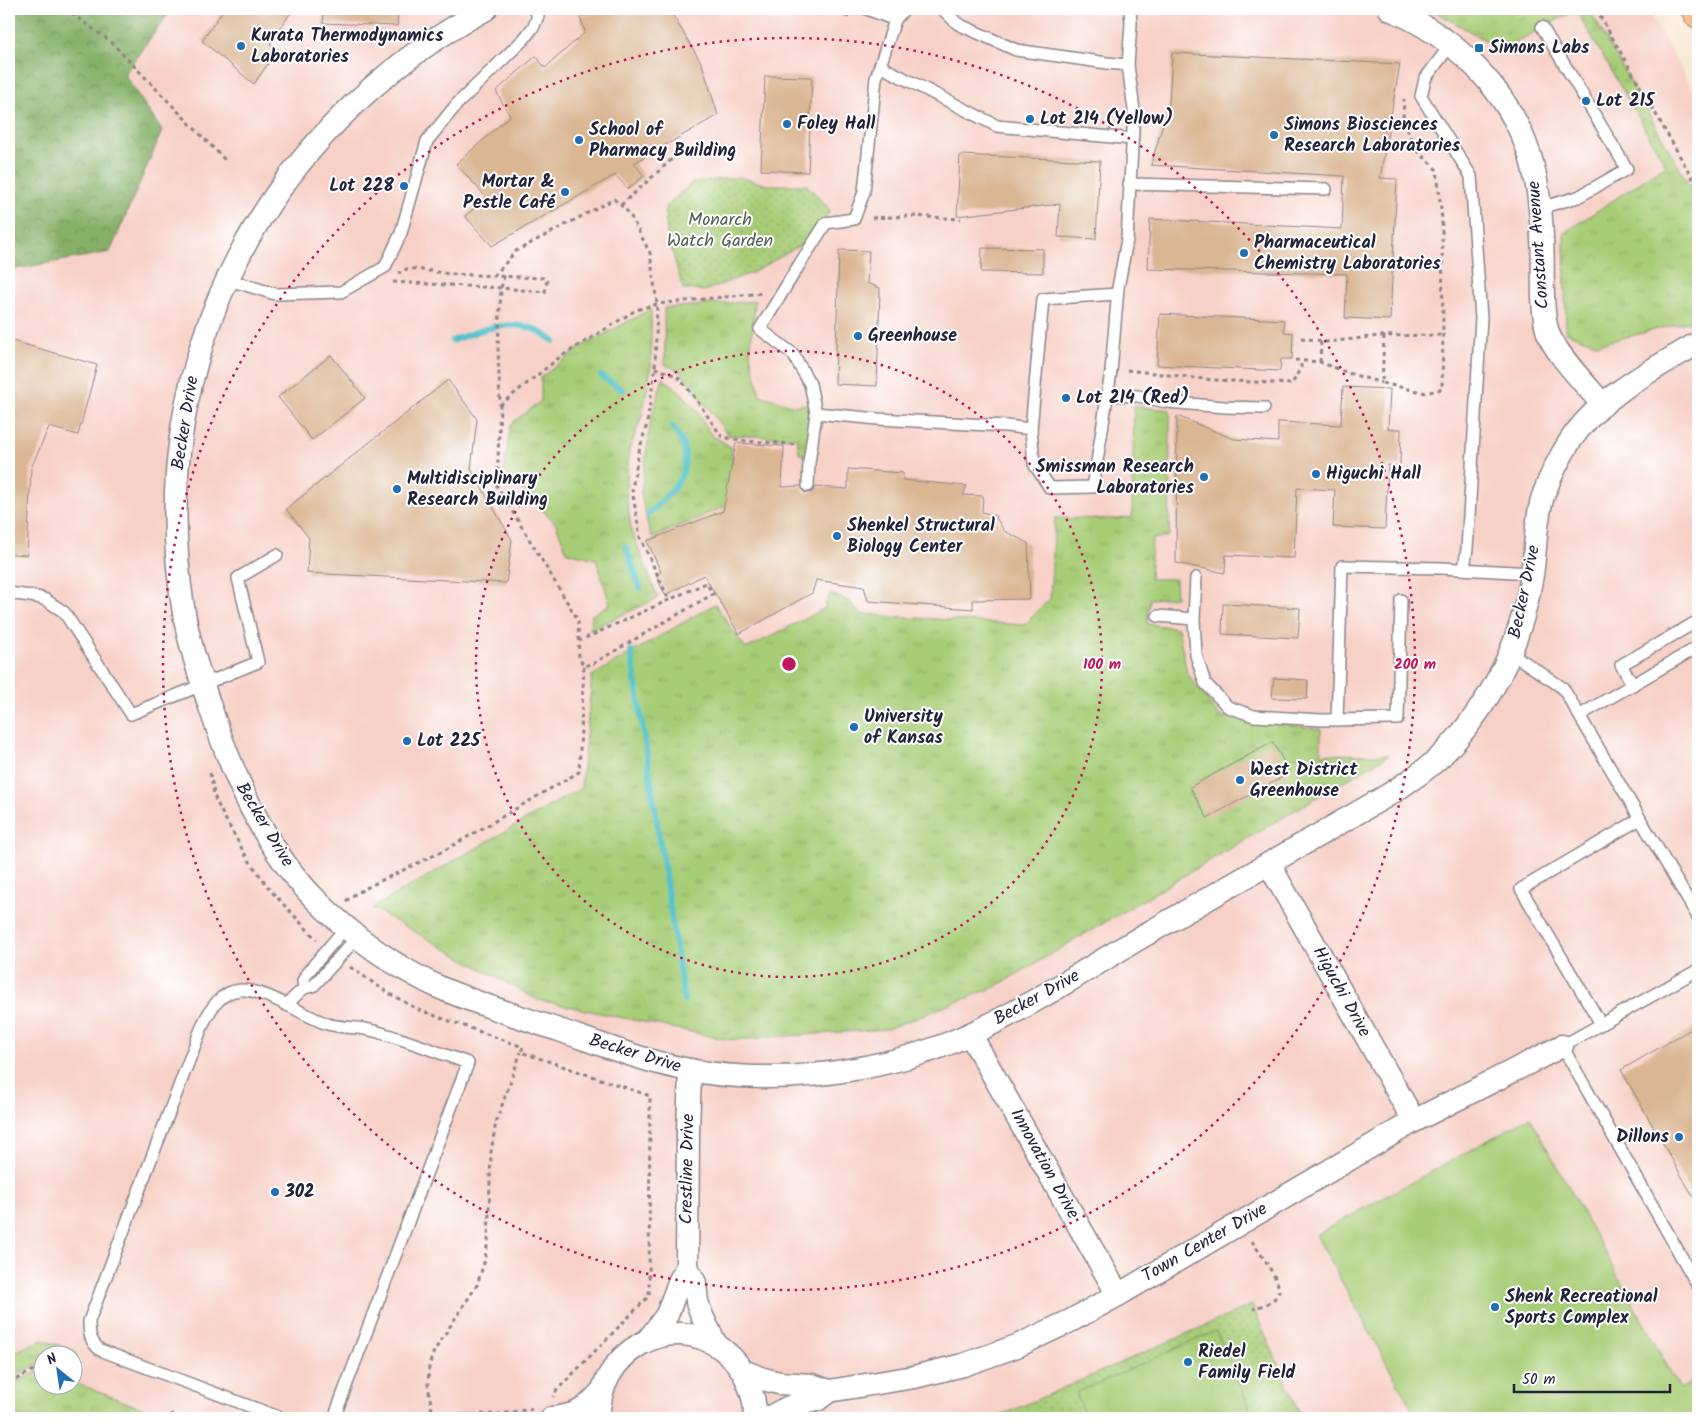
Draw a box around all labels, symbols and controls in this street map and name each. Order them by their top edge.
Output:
place label: Kurata Thermodynamics Laboratories [251,22,444,72]
place label: Simons Labs [1489,34,1590,63]
marker: Kurata Thermodynamics Laboratories [235,40,247,52]
marker: Simons Labs [1473,42,1485,54]
place label: Lot 215 [1596,87,1656,116]
marker: Lot 215 [1580,95,1592,107]
place label: Lot 214 (Yellow) [1040,105,1173,134]
place label: Foley Hall [797,110,876,139]
place label: Simons Biosciences Research Laboratories [1284,111,1461,161]
marker: Lot 214 (Yellow) [1024,113,1036,125]
place label: School of Pharmacy Building [589,116,736,166]
marker: Foley Hall [781,118,793,130]
marker: Simons Biosciences Research Laboratories [1268,129,1280,141]
marker: School of Pharmacy Building [573,134,585,146]
place label: Mortar & Pestle Café [463,168,556,218]
place label: Lot 228 [329,172,394,201]
marker: Lot 228 [398,180,410,192]
street label: Constant Avenue [1520,180,1558,310]
marker: Mortar & Pestle Café [559,186,571,198]
park label: Monarch Watch Garden [667,206,773,256]
place label: Pharmaceutical Chemistry Laboratories [1254,229,1441,279]
marker: Pharmaceutical Chemistry Laboratories [1238,247,1250,259]
place label: Greenhouse [868,322,957,351]
marker: Greenhouse [852,330,864,342]
street label: Becker Drive [164,374,208,472]
place label: Lot 214 (Red) [1076,384,1189,413]
marker: Lot 214 (Red) [1060,392,1072,404]
place label: Smissman Research Laboratories [1036,453,1195,503]
place label: Higuchi Hall [1326,460,1421,489]
place label: Multidisciplinary Research Building [407,465,548,515]
marker: Higuchi Hall [1310,468,1322,480]
marker: Smissman Research Laboratories [1198,471,1210,483]
marker: Multidisciplinary Research Building [391,483,403,495]
place label: Shenkel Structural Biology Center [847,512,995,562]
marker: Shenkel Structural Biology Center [831,530,843,542]
street label: Becker Drive [1501,543,1549,641]
text: 100 m [1083,653,1121,677]
text: 200 m [1394,653,1436,677]
centre of rings [780,655,798,673]
place label: University of Kansas [864,703,944,753]
marker: University of Kansas [848,721,860,733]
place label: Lot 225 [417,727,482,756]
marker: Lot 225 [401,735,413,747]
place label: West District Greenhouse [1250,756,1359,806]
marker: West District Greenhouse [1234,774,1246,786]
street label: Becker Drive [227,777,301,873]
street label: Higuchi Drive [1304,941,1378,1043]
street label: Becker Drive [988,962,1086,1034]
street label: Becker Drive [585,1026,685,1082]
street label: Innovation Drive [1002,1103,1086,1225]
street label: Crestline Drive [673,1113,703,1225]
place label: Dillons [1616,1123,1670,1152]
marker: Dillons [1673,1131,1685,1143]
place label: 302 [284,1178,315,1207]
marker: 302 [269,1186,281,1198]
street label: Town Center Drive [1137,1195,1273,1291]
place label: Shenk Recreational Sports Complex [1505,1283,1658,1333]
marker: Shenk Recreational Sports Complex [1489,1301,1501,1313]
place label: Riedel Family Field [1198,1338,1295,1388]
north arrow [32,1344,82,1394]
text: N [43,1348,61,1371]
marker: Riedel Family Field [1182,1356,1194,1368]
scale bar [1514,1362,1671,1394]
text: 50 m [1522,1368,1556,1392]

